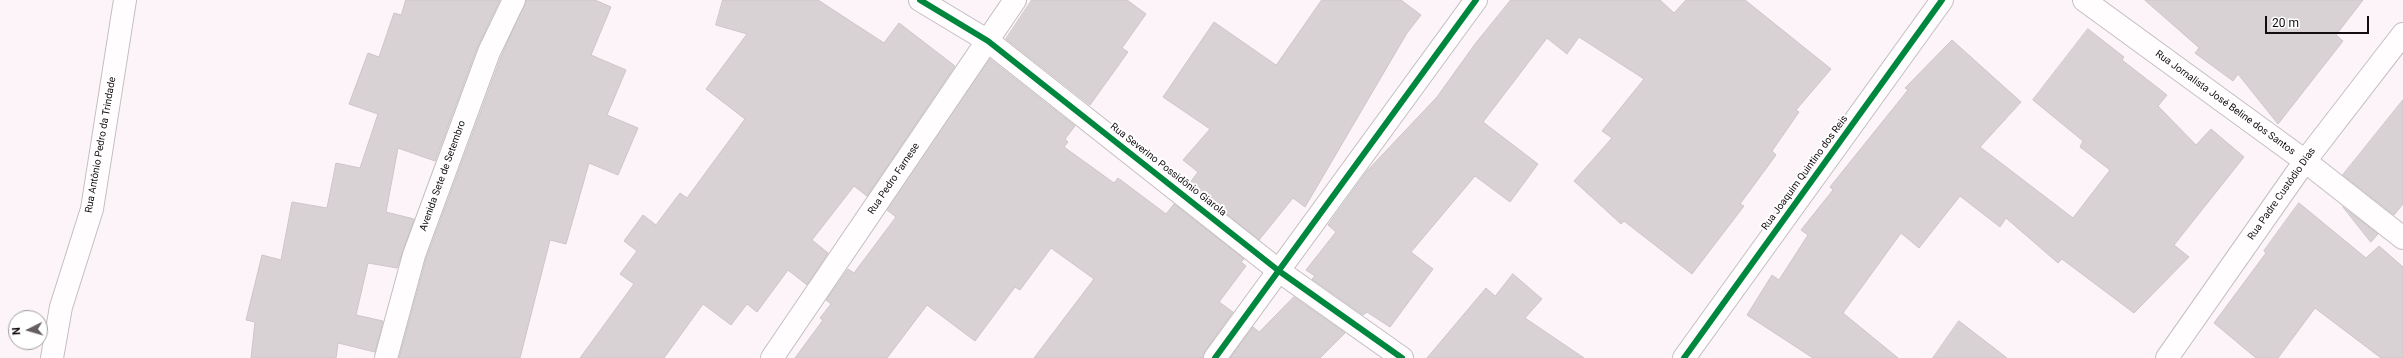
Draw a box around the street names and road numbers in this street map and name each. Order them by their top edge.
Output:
street label: Rua Jornalista José Beline dos Santos [2153,48,2297,158]
street label: Rua Antônio Pedro da Trindade [83,76,119,214]
street label: Rua Joaquim Quintino dos Reis [1759,113,1851,233]
street label: Avenida Sete de Setembro [417,119,469,233]
street label: Rua Severino Possidônio Giarola [1108,121,1228,219]
street label: Rua Pedro Farnese [866,141,922,217]
street label: Rua Padre Custódio Dias [2246,146,2318,242]

